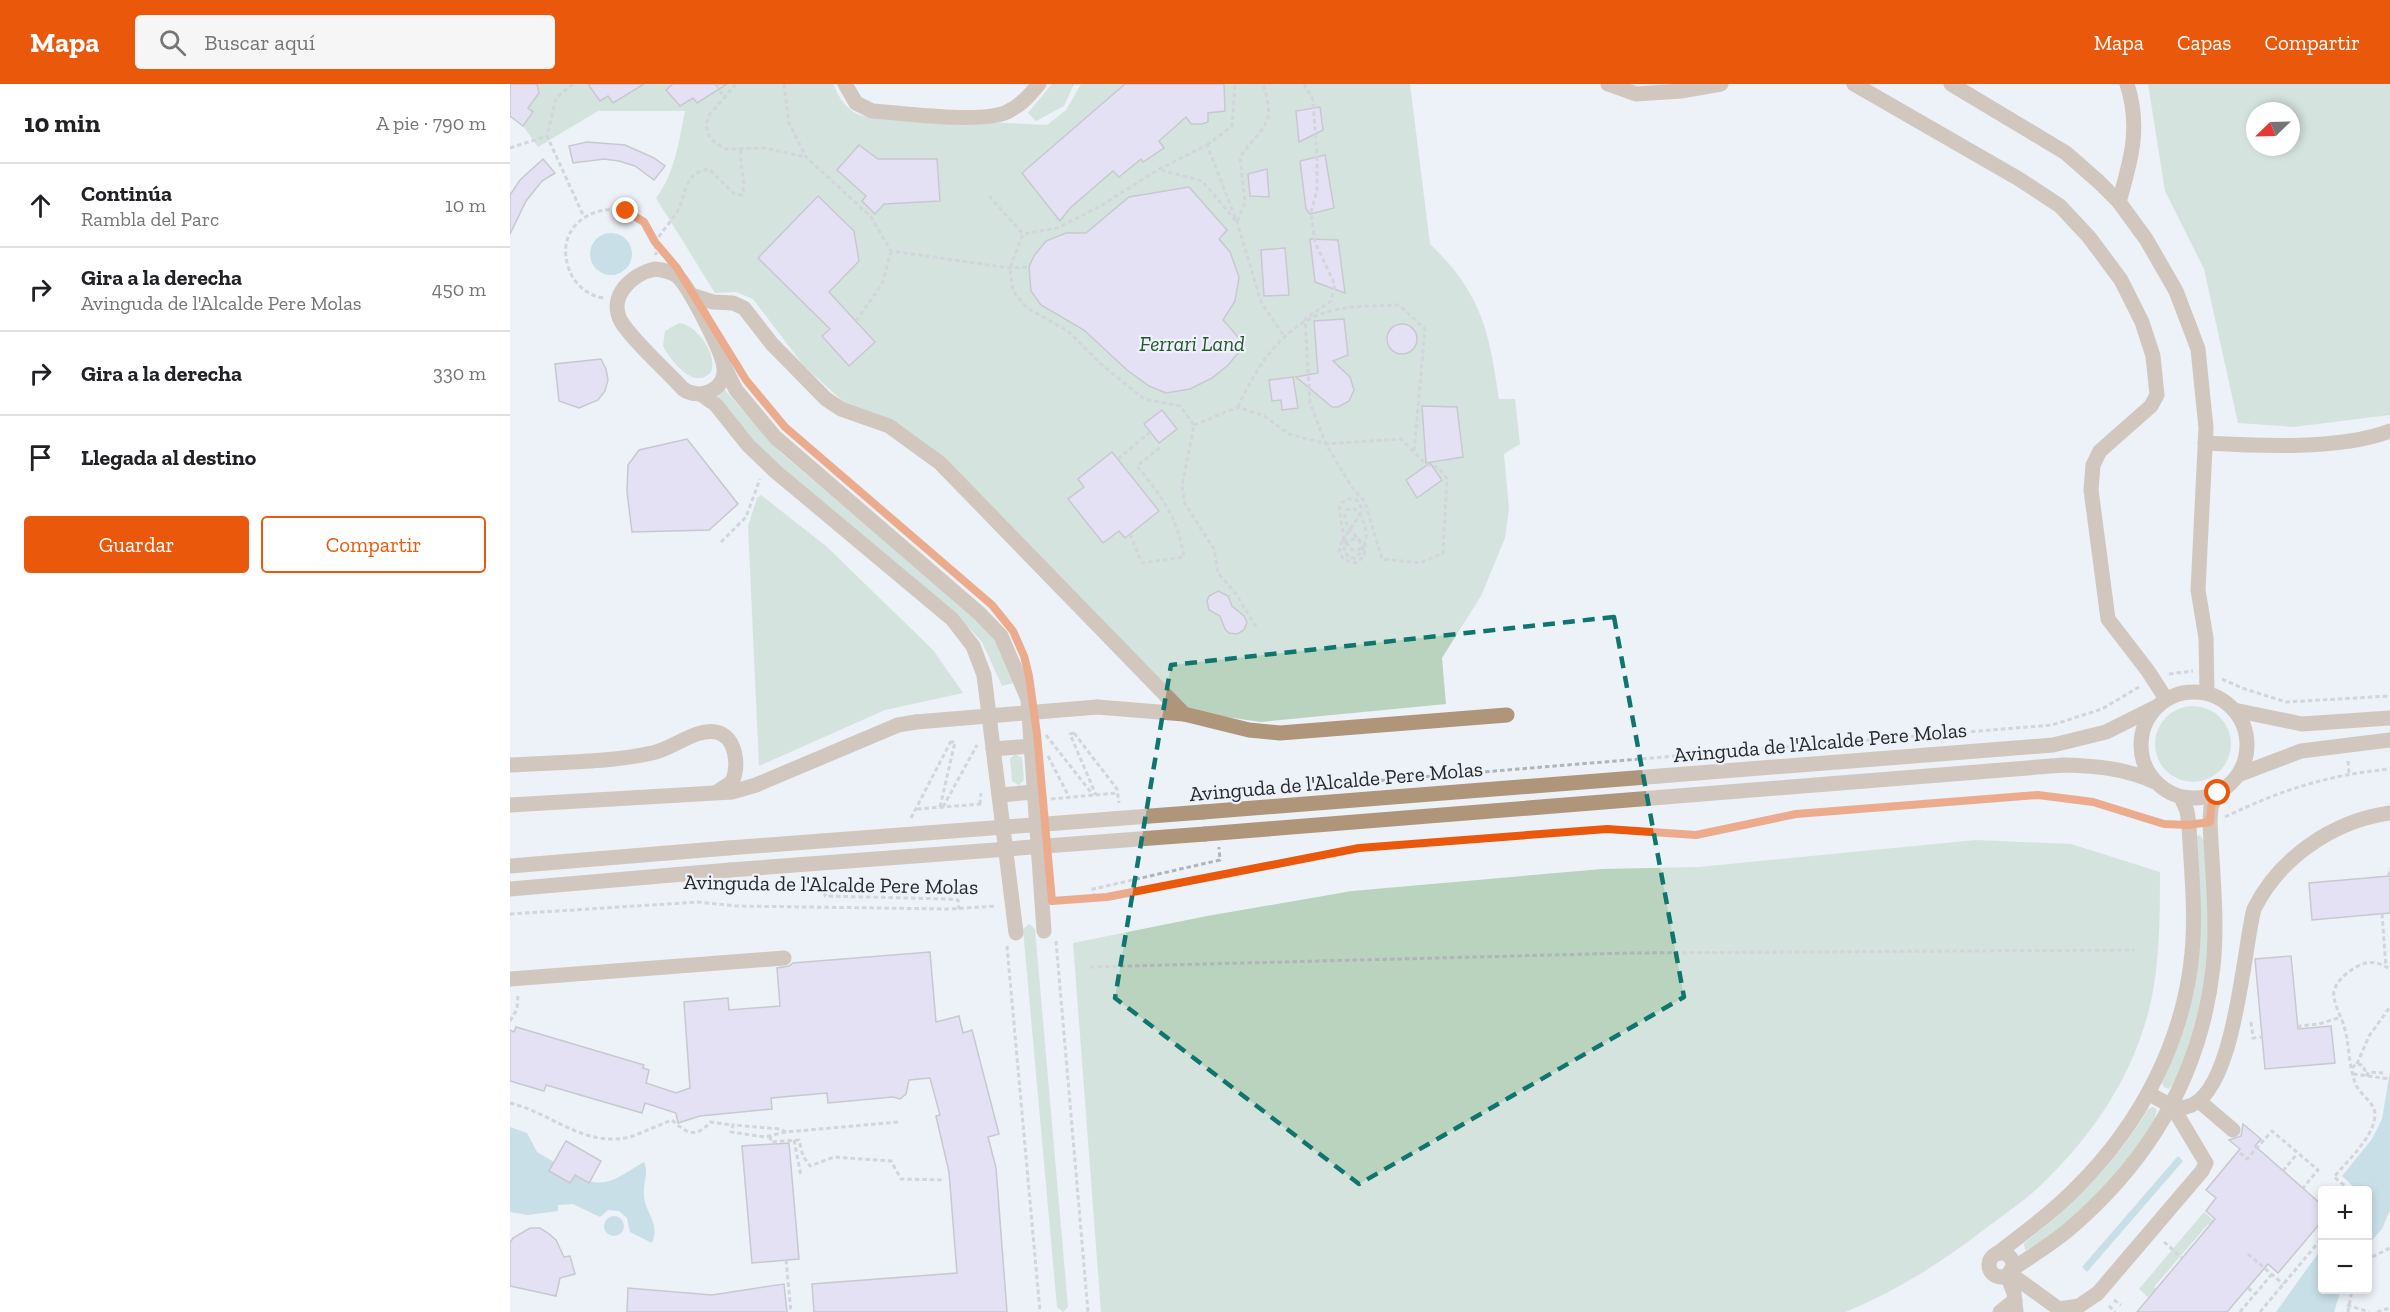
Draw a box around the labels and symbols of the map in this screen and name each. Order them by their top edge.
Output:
north arrow [2246,102,2300,156]
route end [612,197,638,223]
park label: Ferrari Land [1139,331,1245,356]
street label: Avinguda de l'Alcalde Pere Molas [1672,717,1968,767]
street label: Avinguda de l'Alcalde Pere Molas [1188,756,1484,806]
route start [2204,779,2230,805]
street label: Avinguda de l'Alcalde Pere Molas [683,869,979,899]

